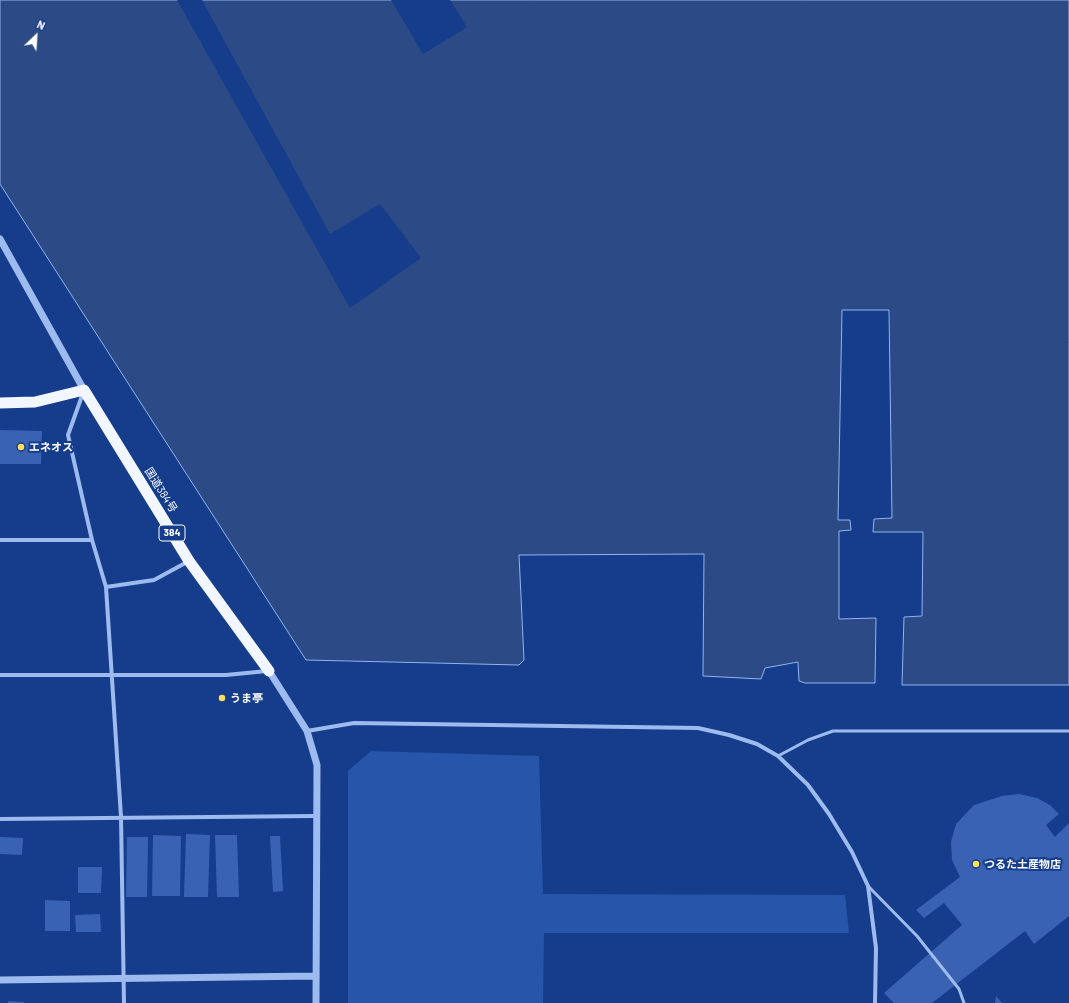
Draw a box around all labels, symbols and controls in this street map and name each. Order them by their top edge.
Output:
north arrow [16,16,56,56]
text: N [35,17,47,32]
place label: エネオス [29,440,73,454]
marker: エネオス [16,442,26,452]
street label: 国道384号 [142,465,180,515]
road number: 384 [159,525,185,541]
place label: うま亭 [230,691,263,705]
marker: うま亭 [217,693,227,703]
place label: つるた土産物店 [984,857,1061,871]
marker: つるた土産物店 [971,859,981,869]

